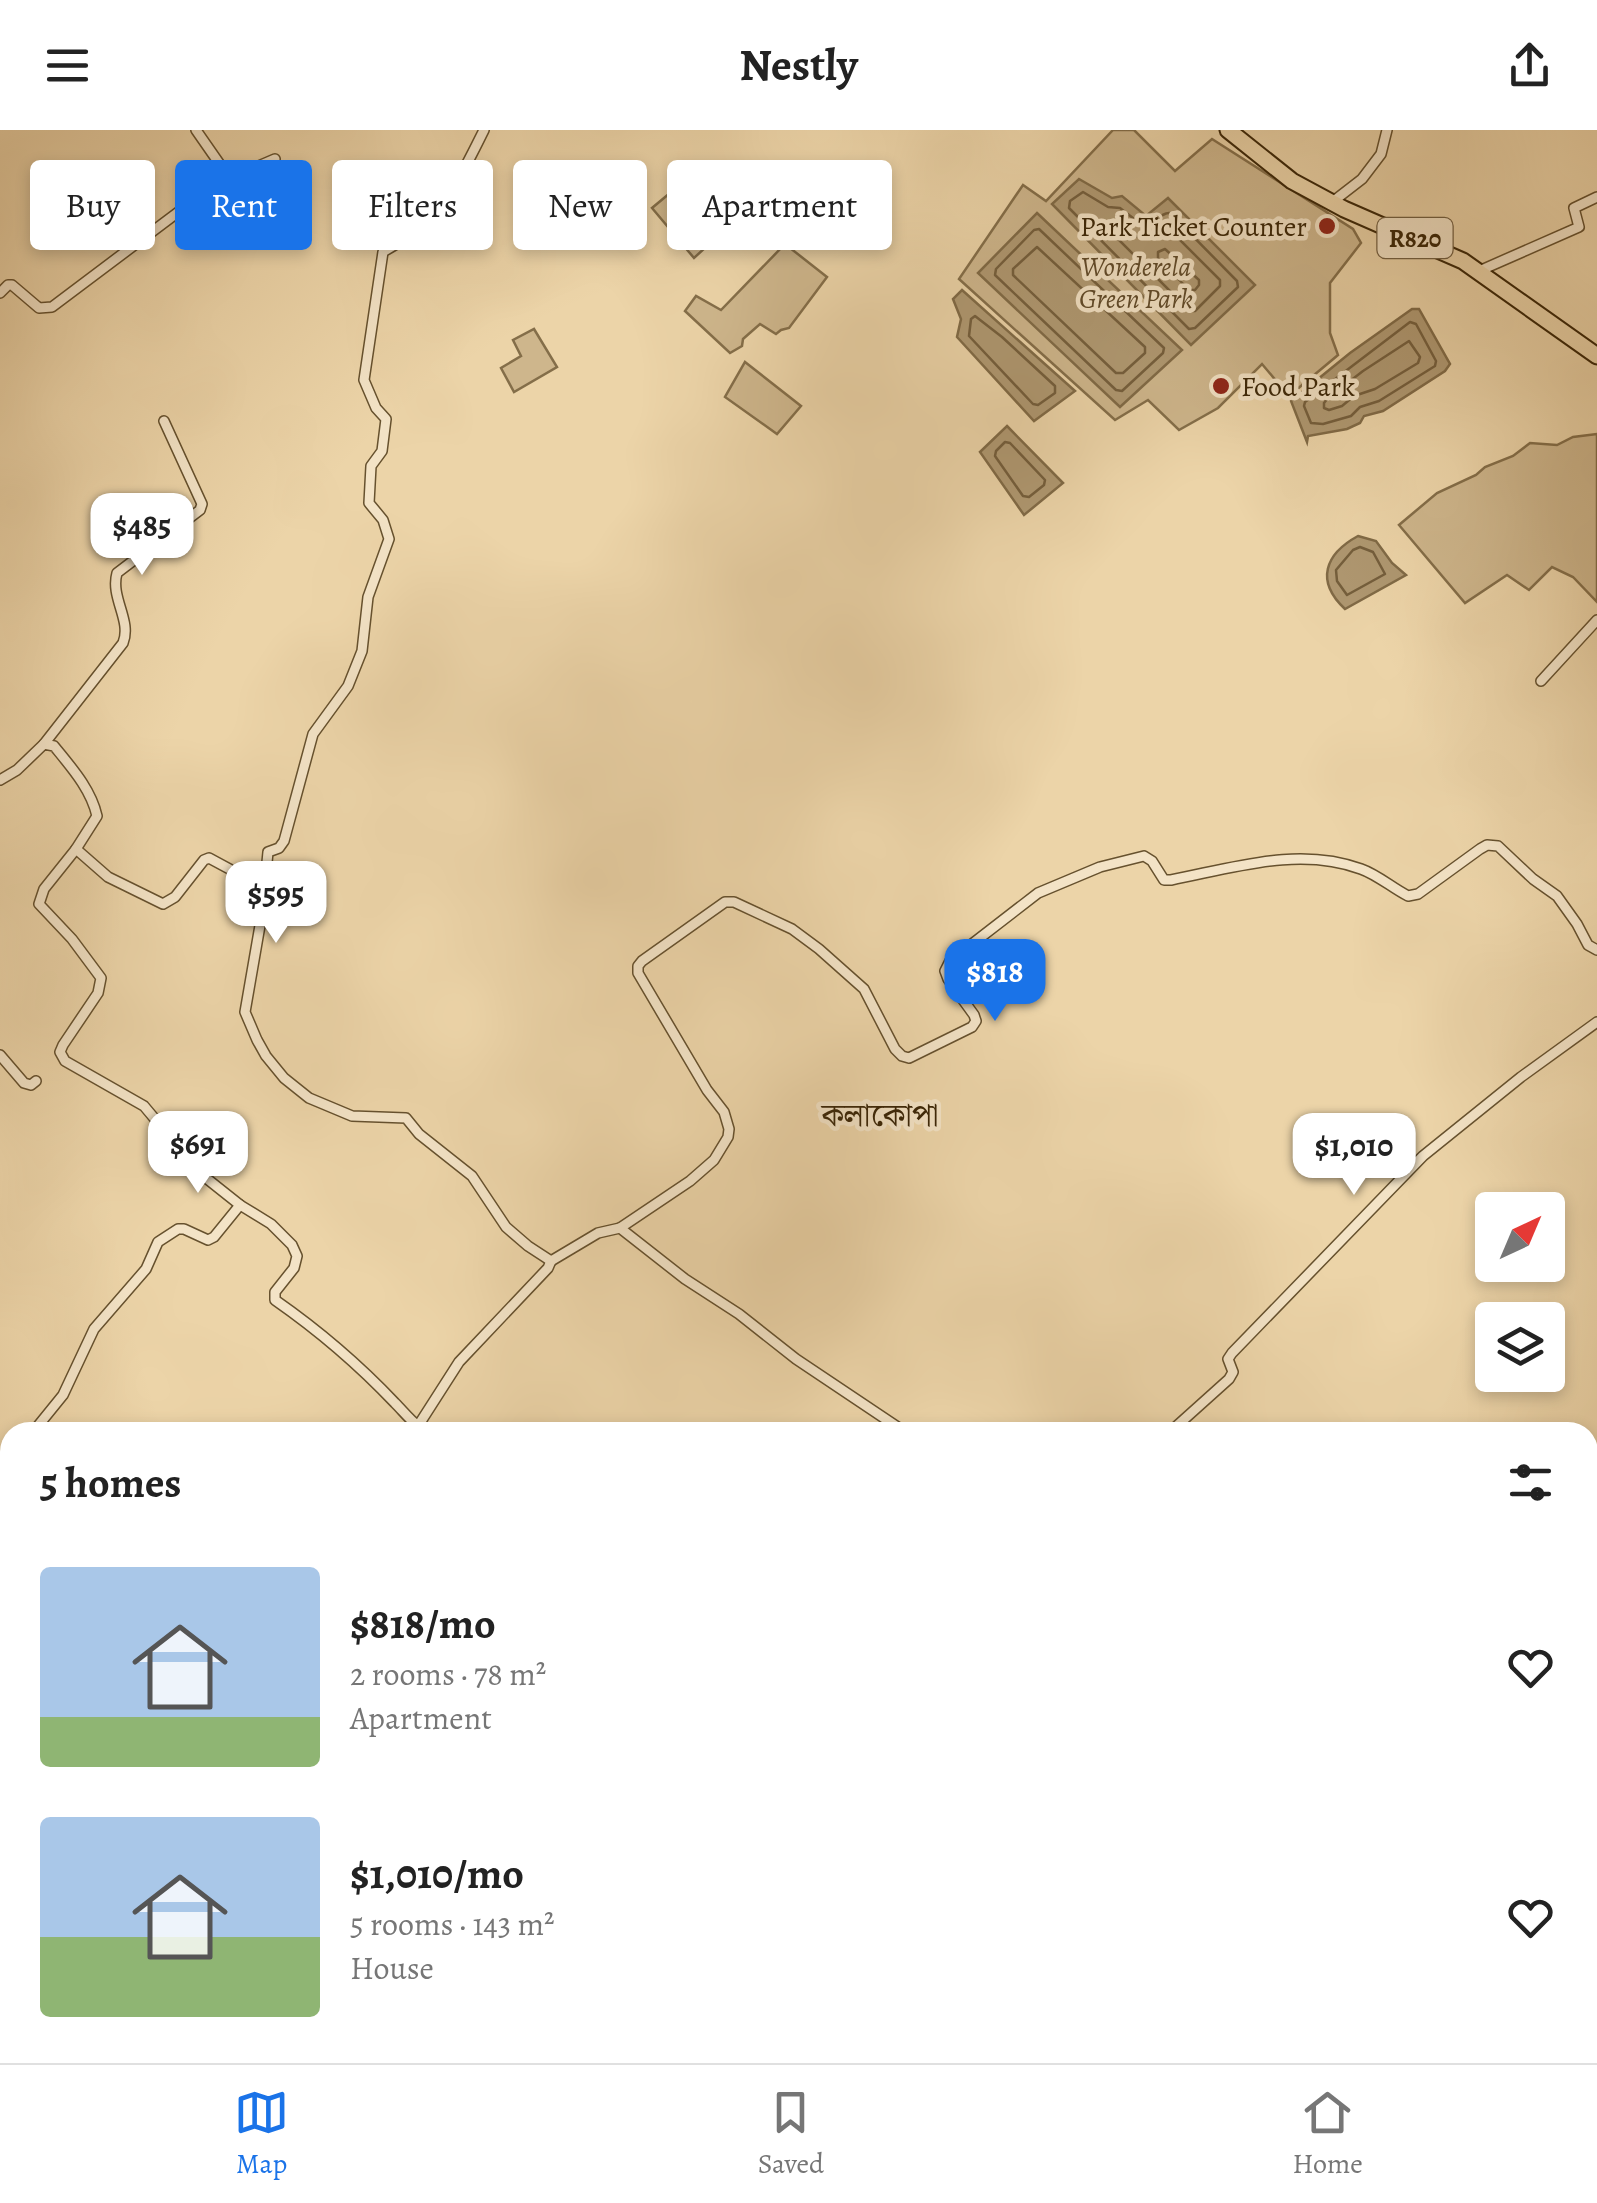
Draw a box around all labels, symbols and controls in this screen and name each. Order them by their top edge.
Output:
text: Nestly [739,34,858,96]
icon: menu [40,38,95,93]
icon: share [1502,38,1557,93]
chip: Buy [30,160,155,250]
chip: Rent [175,160,312,250]
chip: Filters [332,160,493,250]
chip: New [513,160,647,250]
chip: Apartment [667,160,892,250]
place label: Park Ticket Counter [1080,208,1307,246]
marker: Park Ticket Counter [1316,215,1338,237]
road number: R820 [1378,218,1452,258]
park label: Wonderela Green Park [1079,248,1193,318]
place label: Food Park [1241,368,1355,406]
marker: Food Park [1210,375,1232,397]
pin: $485 [83,493,201,578]
text: $485 [113,503,171,547]
pin: $595 [217,861,335,946]
text: $595 [247,871,305,915]
pin: $818 [936,939,1054,1024]
text: $818 [966,949,1024,993]
district label: কলাকোপা [821,1093,938,1137]
pin: $691 [139,1111,257,1196]
pin: $1,010 [1273,1113,1435,1198]
text: $691 [170,1121,226,1165]
text: $1,010 [1315,1123,1393,1167]
north arrow [1475,1192,1565,1282]
map controls [1475,1192,1565,1392]
button: layers [1475,1302,1565,1392]
text: 5 homes [40,1454,181,1511]
icon: filters [1503,1455,1558,1510]
text: $818/mo [350,1595,496,1652]
icon: home [120,1607,240,1727]
icon: heart [1503,1640,1558,1695]
text: 2 rooms · 78 m² [350,1652,546,1696]
text: Apartment [350,1696,492,1740]
text: $1,010/mo [350,1845,524,1902]
icon: home [120,1857,240,1977]
icon: heart [1503,1890,1558,1945]
text: 5 rooms · 143 m² [350,1902,555,1946]
text: House [350,1946,434,1990]
tab: Map [234,2085,289,2183]
tab: Saved [758,2085,824,2183]
tab: Home [1292,2085,1363,2183]

